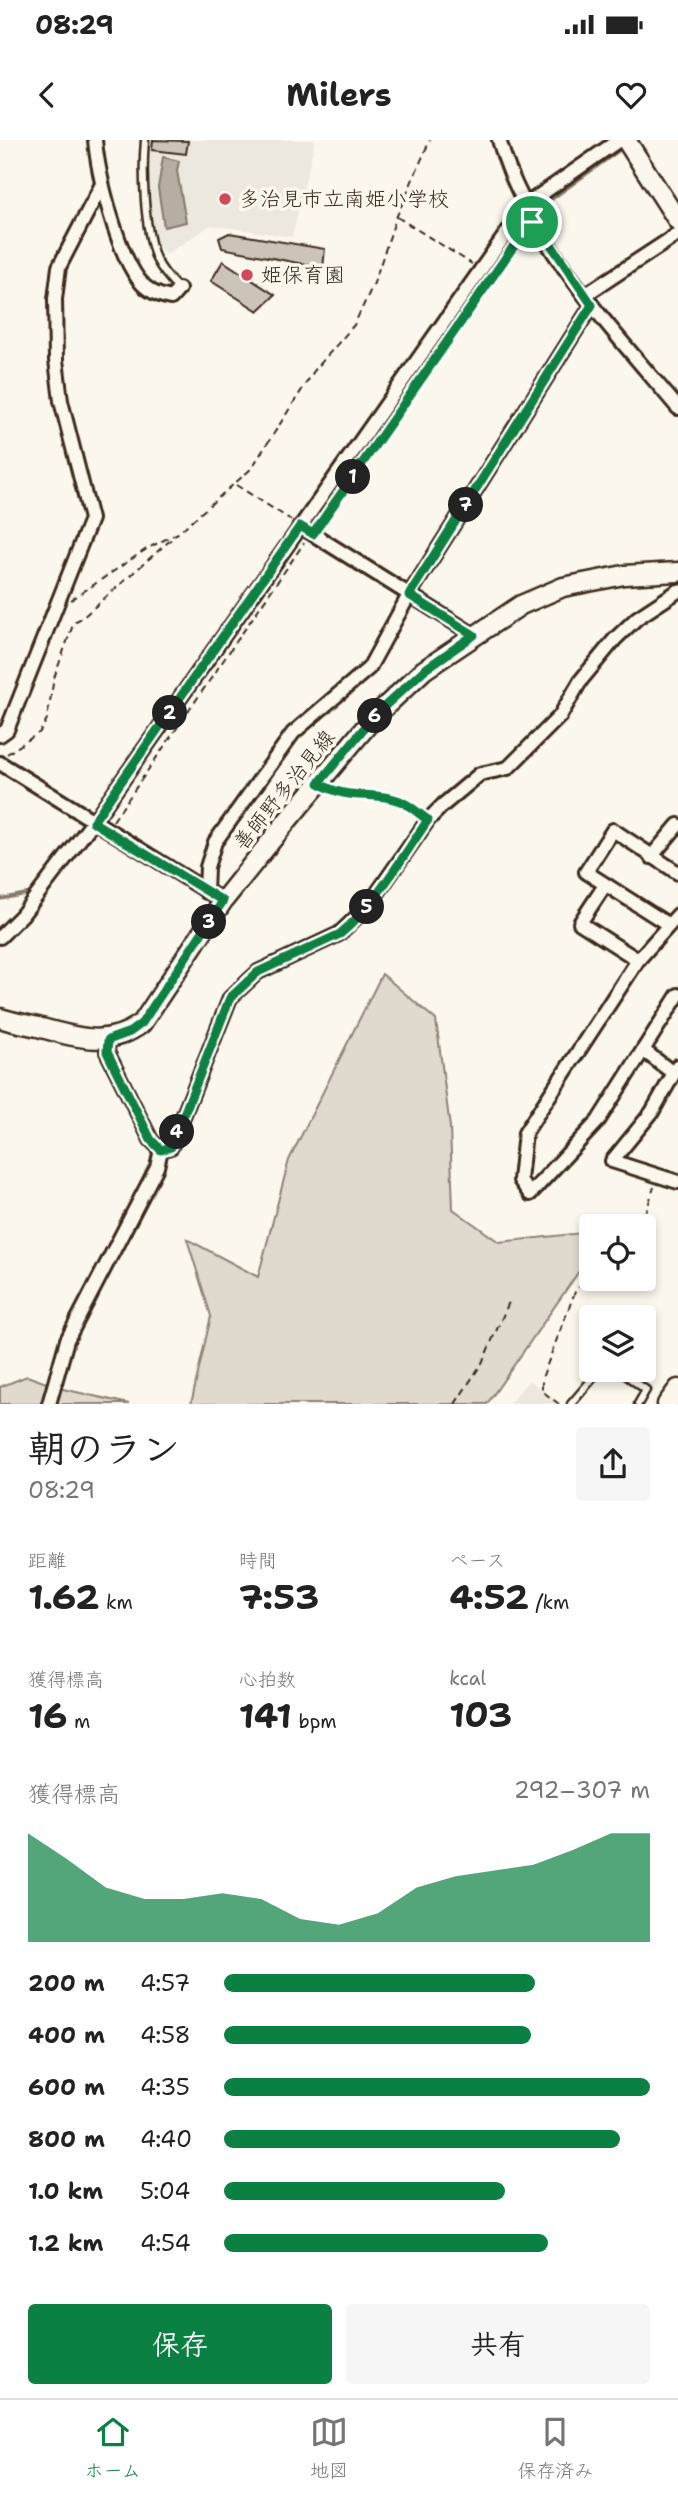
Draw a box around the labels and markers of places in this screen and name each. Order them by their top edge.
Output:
place label: 多治見市立南姫小学校 [239,185,449,213]
marker: 多治見市立南姫小学校 [217,191,233,207]
pin [502,192,562,252]
place label: 姫保育園 [261,261,345,289]
marker: 姫保育園 [239,267,255,283]
pin: 1 [336,460,370,494]
pin: 7 [448,488,484,522]
pin: 2 [152,696,188,730]
pin: 6 [358,698,392,734]
pin: 5 [350,890,384,924]
pin: 3 [192,904,227,940]
pin: 4 [160,1114,194,1150]

